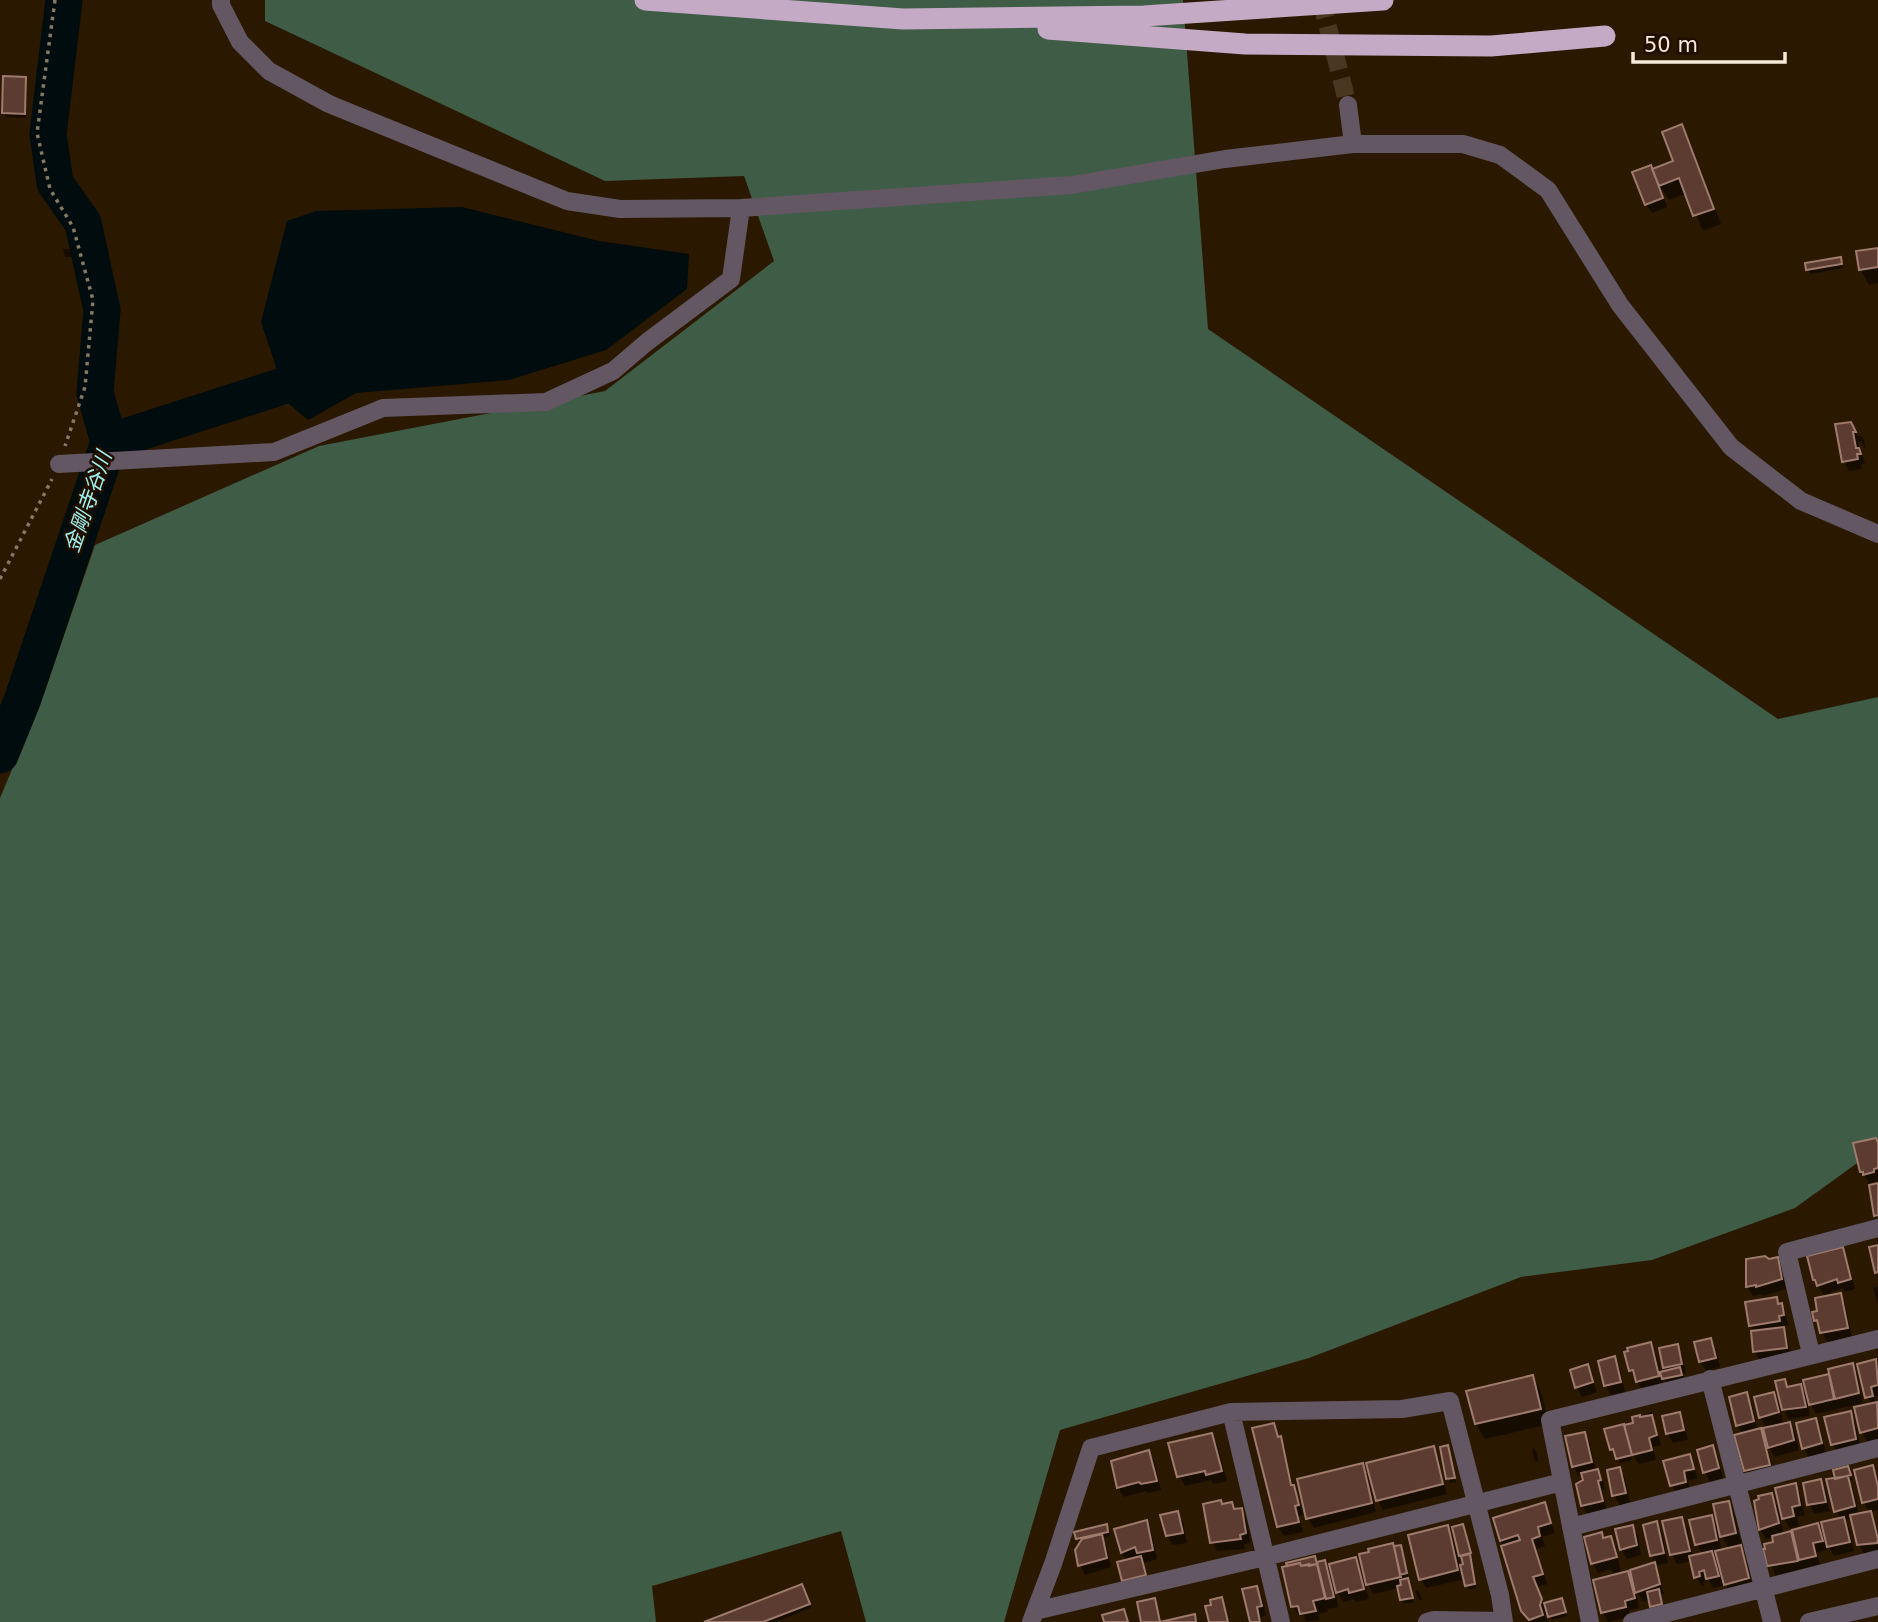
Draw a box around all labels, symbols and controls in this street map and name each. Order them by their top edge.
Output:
scale bar [1633,21,1785,65]
text: 50 m [1644,33,1698,57]
water label: 金剛寺谷川 [60,447,117,556]

